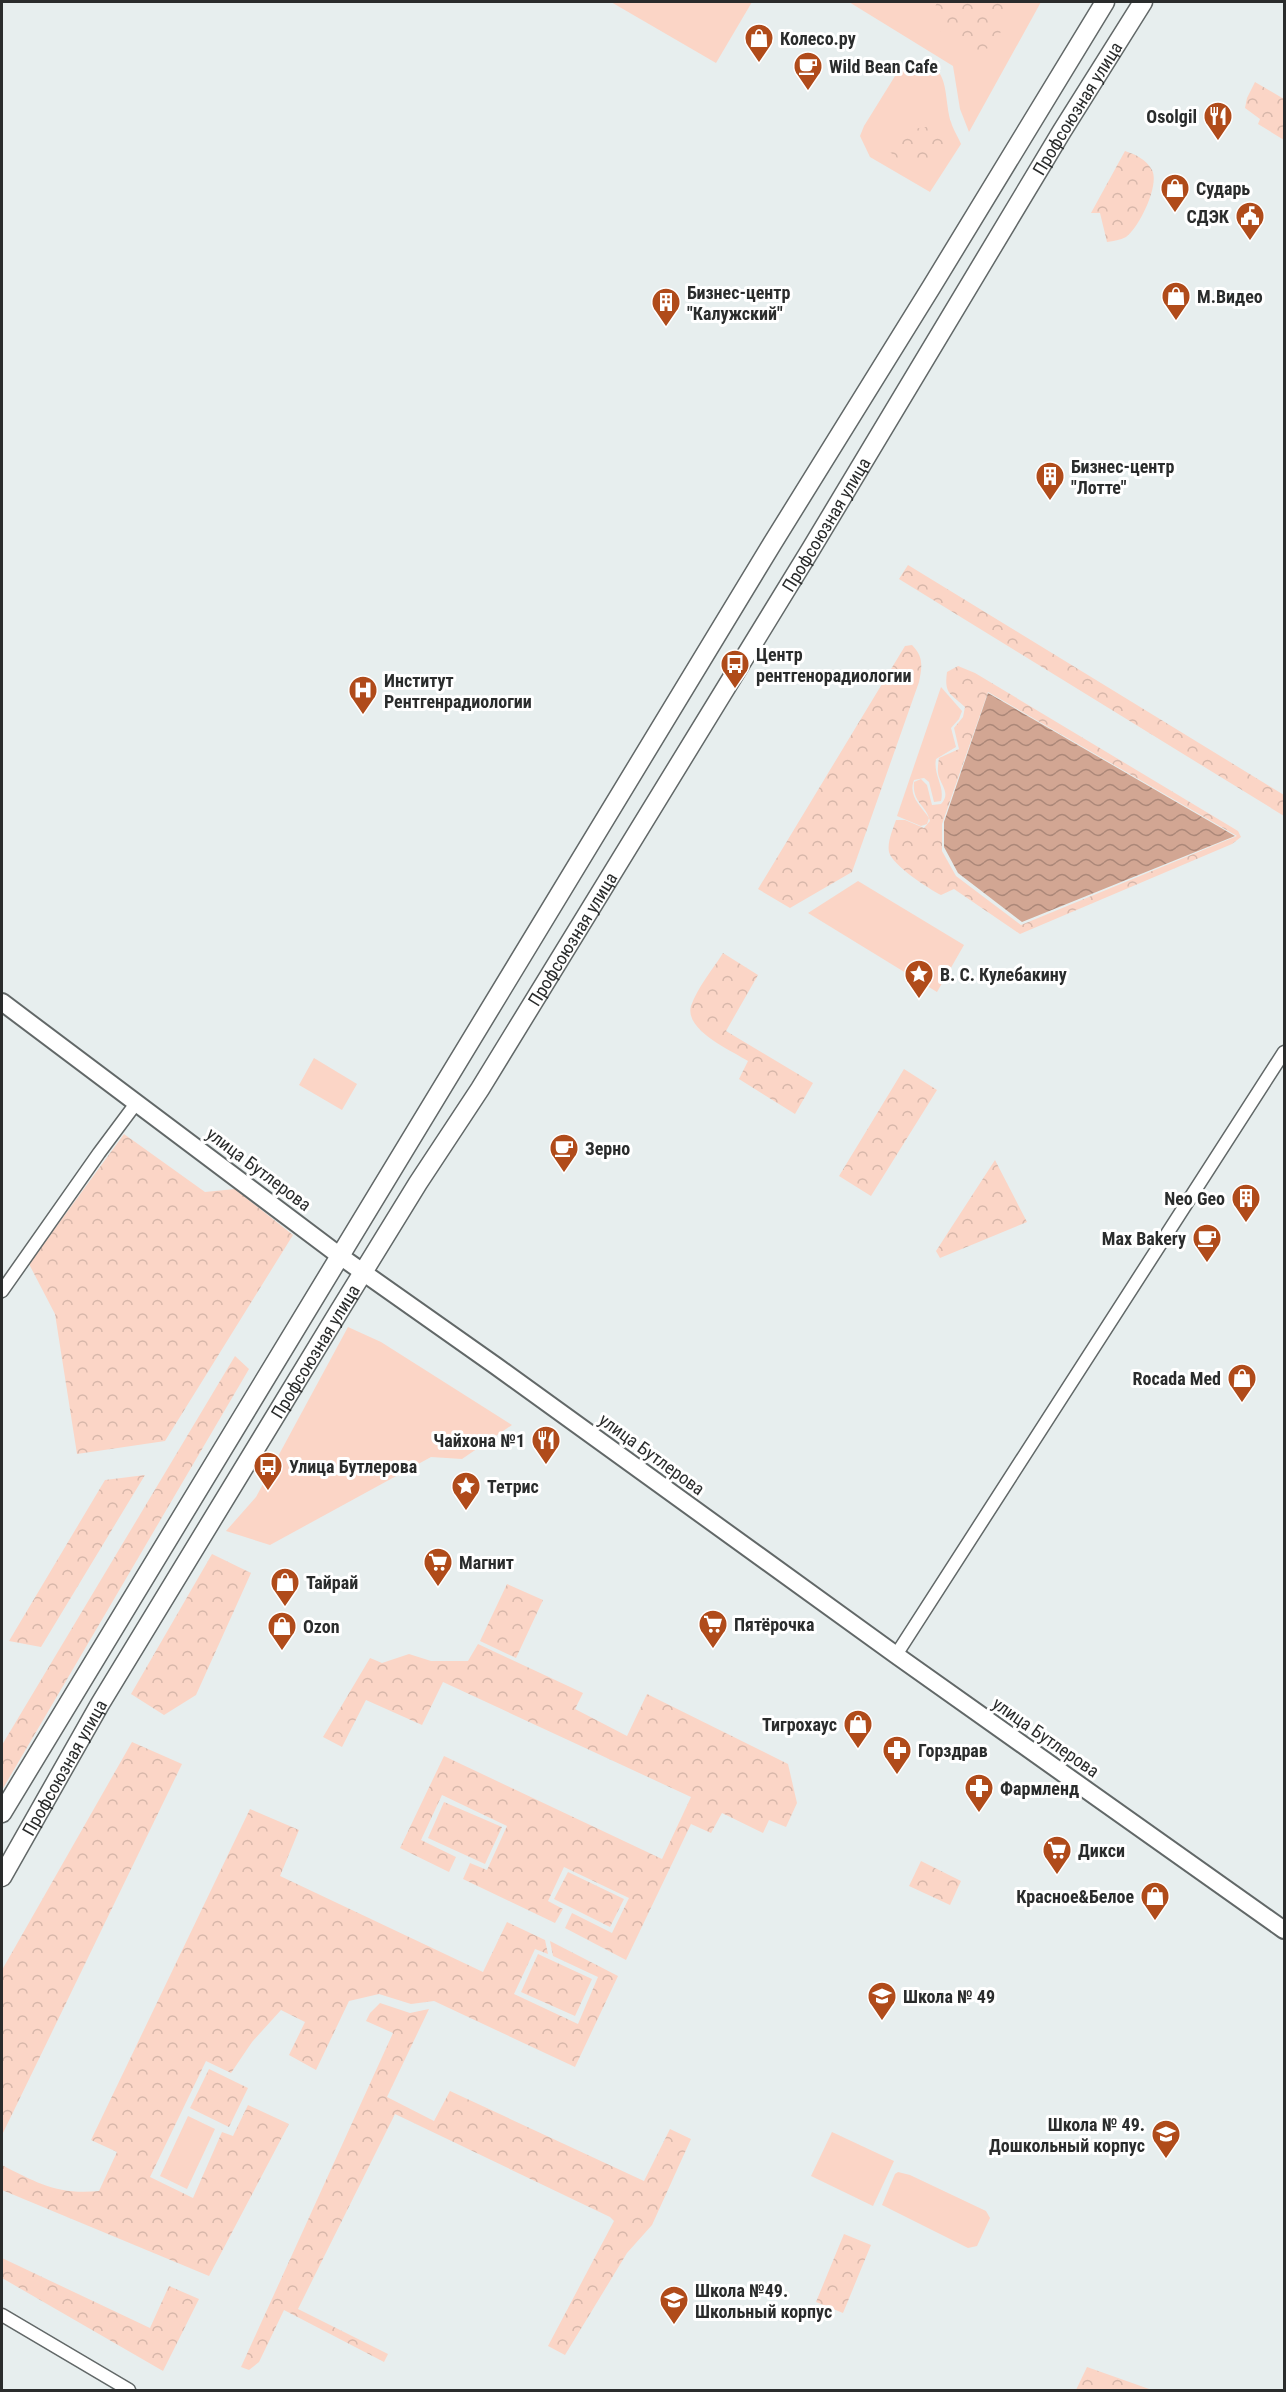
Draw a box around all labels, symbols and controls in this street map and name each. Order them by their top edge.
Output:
shop icon: Колесо.ру [743,22,775,64]
place label: Колесо.ру [780,28,856,49]
street label: Профсоюзная улица [1028,38,1126,179]
cafe icon: Wild Bean Cafe [792,50,824,92]
place label: Wild Bean Cafe [829,56,938,77]
restaurant icon: Osolgil [1202,100,1234,142]
place label: Osolgil [1146,106,1197,127]
shop icon: Сударь [1159,172,1191,214]
place label: Сударь [1196,178,1250,199]
public building icon: СДЭК [1234,200,1266,242]
place label: СДЭК [1187,206,1230,227]
shop icon: М.Видео [1160,280,1192,322]
place label: Бизнес-центр "Калужский" [687,282,790,324]
building icon: Бизнес-центр "Калужский" [650,286,682,328]
place label: М.Видео [1197,286,1263,307]
street label: Профсоюзная улица [777,453,874,595]
place label: Бизнес-центр "Лотте" [1071,456,1174,498]
building icon: Бизнес-центр "Лотте" [1034,460,1066,502]
place label: Центр рентгенорадиологии [756,644,912,686]
bus stop icon: Центр рентгенорадиологии [719,648,751,690]
place label: Институт Рентгенрадиологии [384,670,532,712]
hospital icon: Институт Рентгенрадиологии [347,674,379,716]
street label: Профсоюзная улица [523,868,621,1009]
place icon: В. С. Кулебакину [903,958,935,1000]
place label: В. С. Кулебакину [940,964,1067,985]
street label: улица Бутлерова [203,1123,315,1215]
cafe icon: Зерно [548,1132,580,1174]
place label: Зерно [585,1138,630,1159]
building icon: Neo Geo [1230,1182,1262,1224]
place label: Neo Geo [1164,1188,1225,1209]
cafe icon: Max Bakery [1191,1222,1223,1264]
place label: Max Bakery [1102,1228,1186,1249]
street label: Профсоюзная улица [266,1280,364,1422]
shop icon: Rocada Med [1226,1362,1258,1404]
place label: Rocada Med [1133,1368,1221,1389]
street label: улица Бутлерова [595,1409,709,1499]
restaurant icon: Чайхона №1 [530,1424,562,1466]
place label: Чайхона №1 [433,1430,525,1451]
bus stop icon: Улица Бутлерова [252,1450,284,1492]
place label: Улица Бутлерова [289,1456,417,1477]
place icon: Тетрис [450,1470,482,1512]
place label: Тетрис [487,1476,539,1497]
supermarket icon: Магнит [422,1546,454,1588]
place label: Магнит [459,1552,514,1573]
shop icon: Тайрай [269,1566,301,1608]
place label: Тайрай [306,1572,358,1593]
supermarket icon: Пятёрочка [697,1608,729,1650]
shop icon: Ozon [266,1610,298,1652]
place label: Пятёрочка [734,1614,814,1635]
place label: Ozon [303,1616,340,1637]
street label: улица Бутлерова [989,1692,1103,1782]
street label: Профсоюзная улица [17,1696,111,1839]
shop icon: Тигрохаус [842,1708,874,1750]
place label: Тигрохаус [762,1714,837,1735]
pharmacy icon: Горздрав [881,1734,913,1776]
place label: Горздрав [918,1740,988,1761]
pharmacy icon: Фармленд [963,1772,995,1814]
place label: Фармленд [1000,1778,1079,1799]
supermarket icon: Дикси [1041,1834,1073,1876]
place label: Дикси [1078,1840,1125,1861]
shop icon: Красное&Белое [1139,1880,1171,1922]
place label: Красное&Белое [1016,1886,1134,1907]
school or university icon: Школа № 49 [866,1980,898,2022]
place label: Школа № 49 [903,1986,995,2007]
place label: Школа № 49. Дошкольный корпус [989,2114,1145,2156]
school or university icon: Школа № 49. Дошкольный корпус [1150,2118,1182,2160]
place label: Школа №49. Школьный корпус [695,2280,832,2322]
school or university icon: Школа №49. Школьный корпус [658,2284,690,2326]

